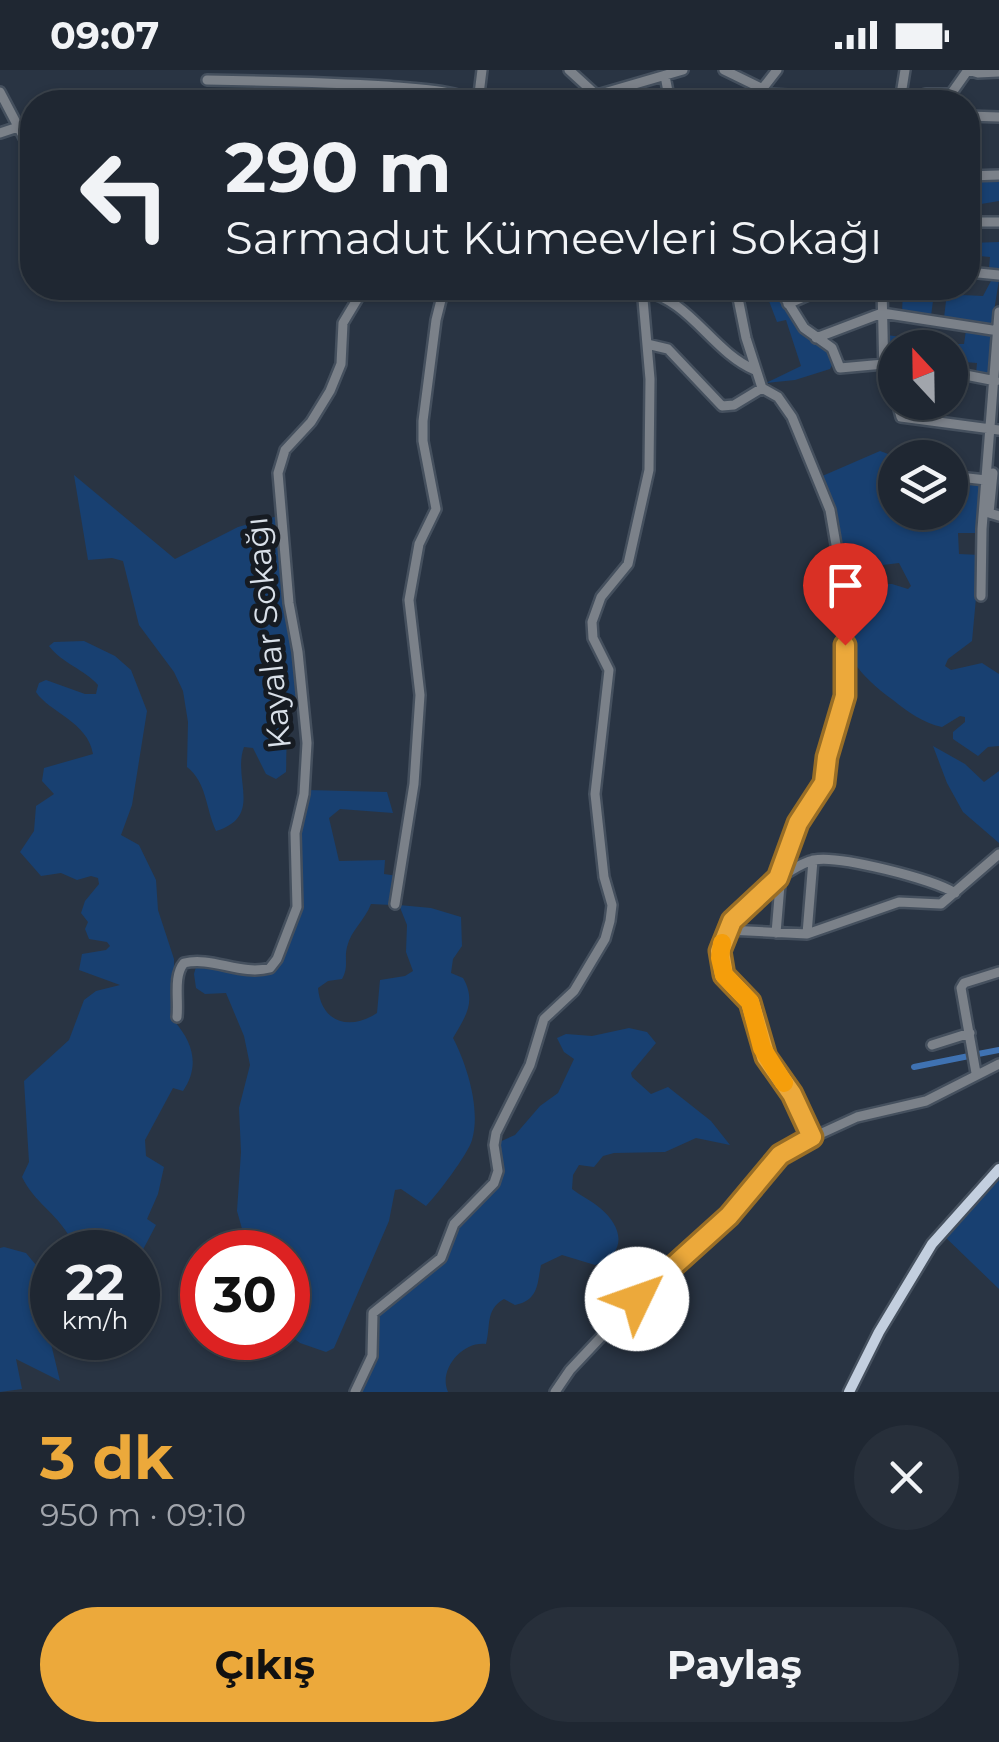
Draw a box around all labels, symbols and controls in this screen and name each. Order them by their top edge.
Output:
text: 09:07 [50,12,159,59]
text: 290 m [225,124,452,210]
icon: left [60,130,190,260]
text: Sarmadut Kümeevleri Sokağı [225,210,882,265]
north arrow [878,330,968,420]
map controls [878,330,968,530]
button: layers [878,440,968,530]
street label: Kayalar Sokağı [236,515,299,751]
pin [803,543,888,646]
icon: arrive [818,558,873,613]
speed limit sign: 30 [180,1230,310,1360]
position arrow [585,1247,689,1351]
text: 22 [66,1252,125,1313]
text: km/h [62,1305,128,1335]
text: 3 dk [40,1421,173,1494]
button: close [854,1425,959,1530]
text: 950 m · 09:10 [40,1495,246,1534]
button: Çıkış [40,1607,490,1722]
button: Paylaş [510,1607,959,1722]

